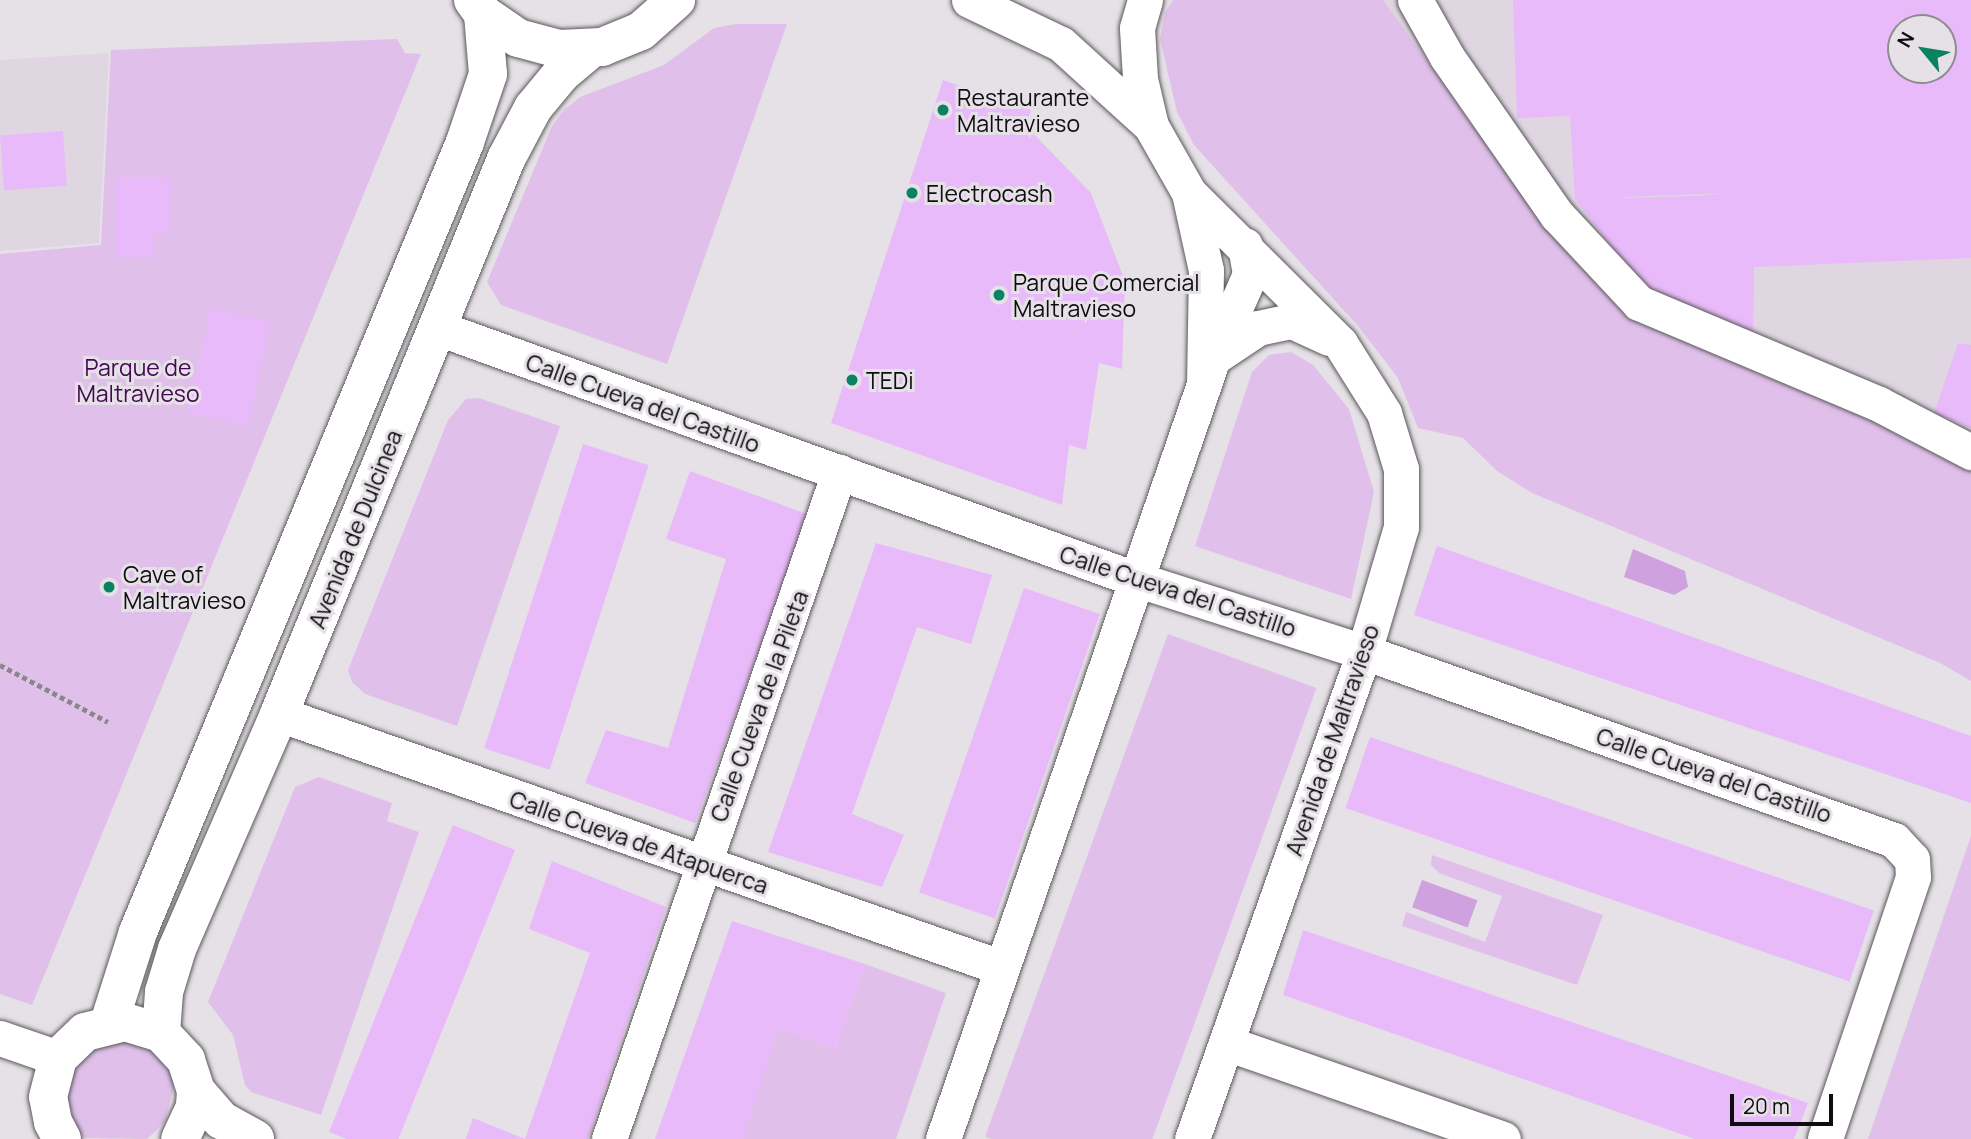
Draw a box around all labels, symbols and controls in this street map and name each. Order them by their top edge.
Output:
north arrow [1887,14,1957,84]
text: N [1891,27,1920,52]
place label: Restaurante Maltravieso [957,83,1089,137]
marker: Restaurante Maltravieso [935,102,951,118]
place label: Electrocash [926,179,1053,207]
marker: Electrocash [904,185,920,201]
place label: Parque Comercial Maltravieso [1013,268,1200,322]
marker: Parque Comercial Maltravieso [991,287,1007,303]
street label: Calle Cueva del Castillo [522,348,764,458]
park label: Parque de Maltravieso [76,353,200,407]
place label: TEDi [866,366,914,394]
marker: TEDi [844,372,860,388]
street label: Avenida de Dulcinea [303,426,407,632]
street label: Calle Cueva del Castillo [1056,540,1300,642]
place label: Cave of Maltravieso [123,560,246,614]
marker: Cave of Maltravieso [101,579,117,595]
street label: Calle Cueva de la Pileta [704,587,814,825]
street label: Avenida de Maltravieso [1279,621,1385,859]
street label: Calle Cueva del Castillo [1593,722,1835,828]
street label: Calle Cueva de Atapuerca [506,785,772,899]
scale bar [1733,1080,1836,1124]
text: 20 m [1743,1092,1790,1120]

